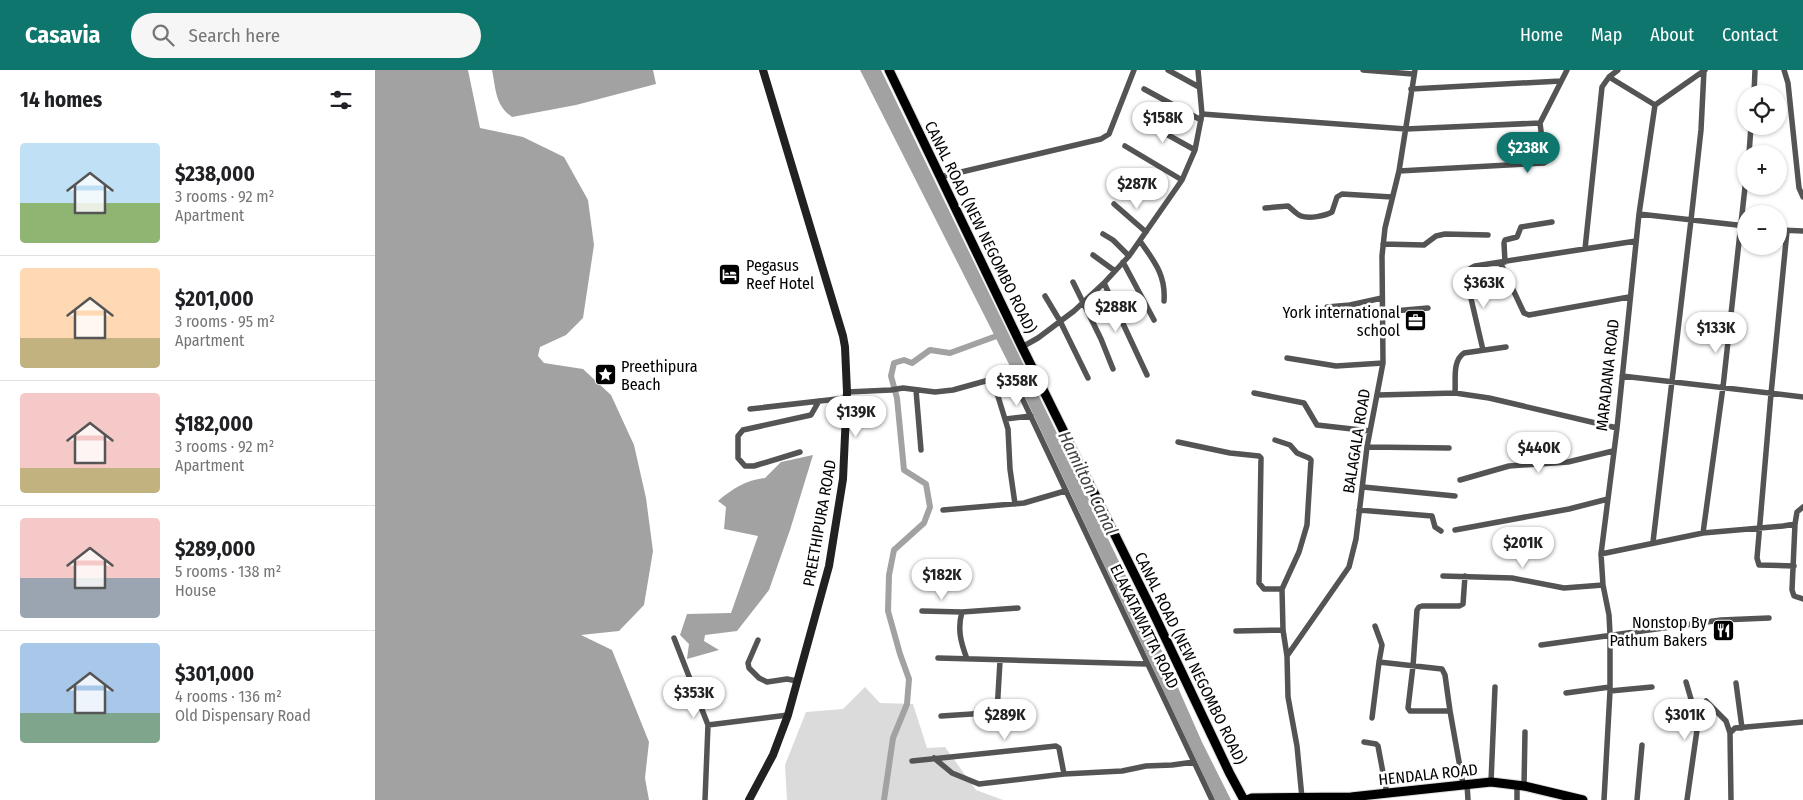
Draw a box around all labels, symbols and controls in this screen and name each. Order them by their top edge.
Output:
search box [131,13,481,58]
text: Casavia [25,21,101,49]
icon: search [149,21,177,49]
text: Search here [189,24,280,47]
text: Home [1520,24,1563,46]
text: Map [1591,24,1622,46]
text: About [1650,24,1694,46]
text: Contact [1722,24,1778,46]
map controls [1737,85,1787,255]
button: locate [1737,85,1787,135]
icon: filters [327,86,355,114]
text: 14 homes [20,87,102,113]
pin: $158K [1128,102,1198,144]
text: $158K [1143,108,1183,127]
street label: CANAL ROAD (NEW NEGOMBO ROAD) [921,118,1041,337]
pin: $238K [1493,132,1563,174]
text: $238K [1508,138,1548,157]
button: + [1737,145,1787,195]
text: $238,000 [175,161,255,187]
icon: home [60,163,120,223]
pin: $287K [1102,168,1172,210]
text: $287K [1117,174,1157,193]
text: 3 rooms · 92 m² [175,187,274,206]
button: − [1737,205,1787,255]
text: Apartment [175,206,244,225]
place label: Pegasus Reef Hotel [746,256,814,293]
hotel icon: Pegasus Reef Hotel [718,262,742,286]
pin: $363K [1449,266,1519,309]
text: $363K [1464,273,1504,292]
text: $201,000 [175,286,254,312]
icon: home [60,288,120,348]
pin: $288K [1081,290,1151,333]
text: $288K [1095,297,1137,316]
place label: York international school [1283,303,1400,340]
office icon: York international school [1404,309,1428,333]
text: 3 rooms · 95 m² [175,312,275,331]
pin: $133K [1681,312,1751,354]
street label: MARADANA ROAD [1592,318,1623,432]
text: $133K [1697,318,1735,337]
text: Apartment [175,331,244,350]
place label: Preethipura Beach [621,357,698,394]
place icon: Preethipura Beach [593,363,617,387]
pin: $358K [982,364,1052,407]
text: $358K [996,371,1038,390]
street label: BALAGALA ROAD [1339,388,1374,495]
pin: $139K [821,396,891,438]
text: $139K [836,402,876,421]
text: $182,000 [175,411,253,437]
icon: home [60,413,120,473]
water label: Hamilton Canal [1053,427,1123,539]
pin: $440K [1504,432,1574,474]
text: 3 rooms · 92 m² [175,437,274,456]
text: $440K [1518,438,1560,457]
text: Apartment [175,456,244,475]
street label: PREETHIPURA ROAD [799,458,840,588]
pin: $201K [1488,526,1558,569]
text: $201K [1503,533,1543,552]
text: $289,000 [175,536,256,562]
icon: home [60,538,120,598]
street label: CANAL ROAD (NEW NEGOMBO ROAD) [1131,549,1251,768]
pin: $182K [907,558,977,601]
street label: ELAKATAWATTA ROAD [1106,561,1183,692]
text: 5 rooms · 138 m² [175,562,281,581]
text: $182K [922,565,962,584]
text: House [175,581,216,600]
place label: Nonstop By Pathum Bakers [1610,613,1708,650]
restaurant icon: Nonstop By Pathum Bakers [1711,619,1735,643]
text: $301,000 [175,661,254,687]
icon: home [60,663,120,723]
pin: $353K [659,676,729,719]
text: $353K [674,683,714,702]
text: 4 rooms · 136 m² [175,687,282,706]
pin: $289K [970,698,1040,741]
pin: $301K [1650,698,1720,741]
text: $289K [984,705,1026,724]
text: $301K [1665,705,1705,724]
text: Old Dispensary Road [175,706,311,725]
street label: HENDALA ROAD [1377,760,1479,789]

